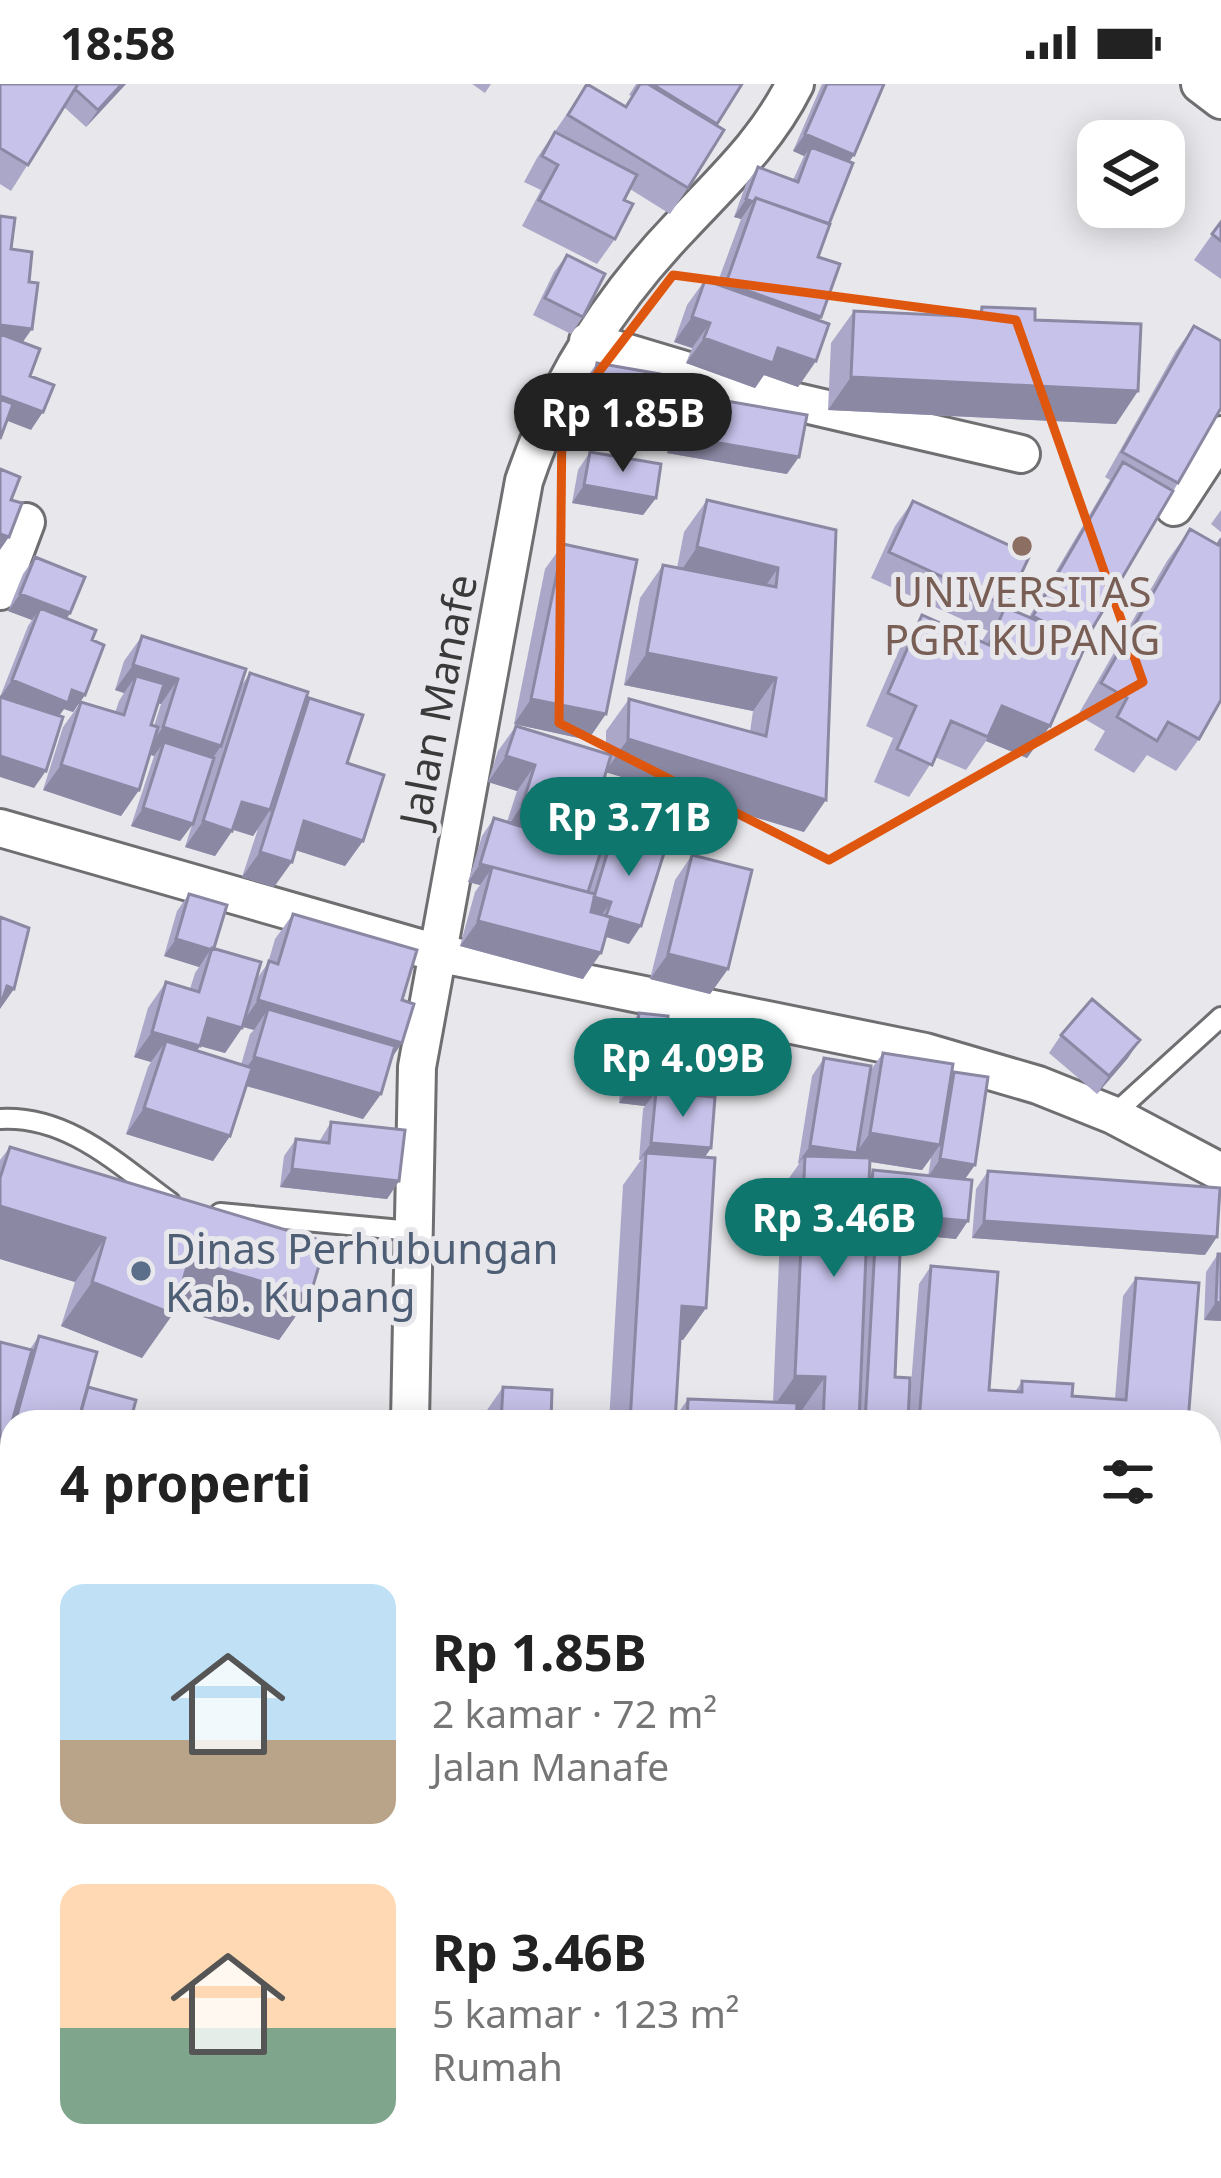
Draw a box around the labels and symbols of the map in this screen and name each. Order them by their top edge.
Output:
pin: Rp 1.85B [499,373,747,475]
marker: UNIVERSITAS PGRI KUPANG [1009,533,1035,559]
place label: UNIVERSITAS PGRI KUPANG [884,562,1160,667]
street label: Jalan Manafe [384,569,489,835]
pin: Rp 3.71B [505,777,753,879]
pin: Rp 4.09B [559,1018,807,1120]
pin: Rp 3.46B [710,1178,958,1280]
place label: Dinas Perhubungan Kab. Kupang [165,1219,559,1324]
marker: Dinas Perhubungan Kab. Kupang [128,1258,154,1284]

